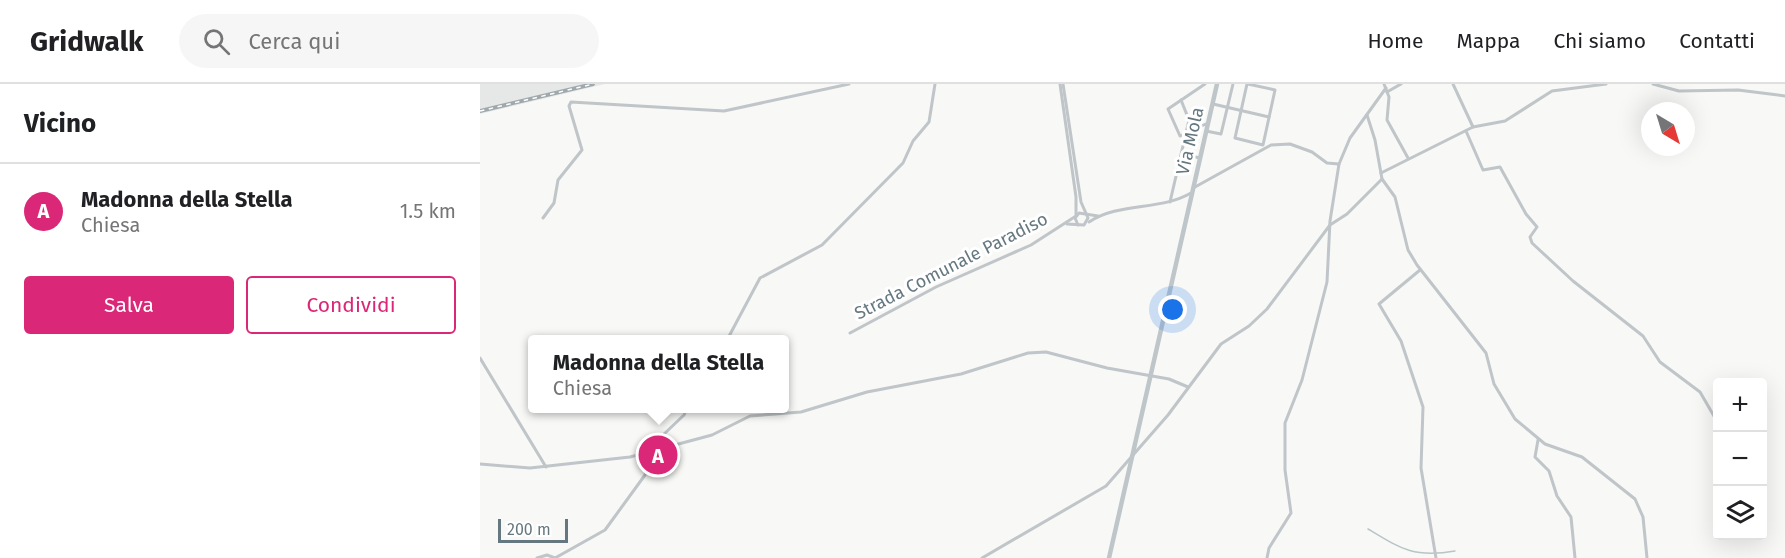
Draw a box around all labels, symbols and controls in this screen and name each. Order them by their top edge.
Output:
search box [179,14,599,68]
text: Gridwalk [30,25,143,58]
icon: search [200,25,233,58]
text: Cerca qui [248,28,340,55]
text: Home [1367,28,1423,54]
text: Mappa [1456,28,1520,54]
text: Chi siamo [1553,28,1646,54]
text: Contatti [1679,28,1755,54]
north arrow [1641,102,1695,156]
street label: Via Mola [1172,105,1208,177]
text: Vicino [24,108,96,139]
text: Madonna della Stella [81,186,292,213]
text: A [38,199,49,223]
text: 1.5 km [400,199,456,223]
street label: Strada Comunale Paradiso [851,208,1051,324]
text: Chiesa [81,213,140,237]
button: Salva [24,276,234,334]
button: Condividi [246,276,456,334]
your location [1158,295,1187,324]
popup [528,335,789,413]
text: Madonna della Stella [553,349,764,376]
text: Chiesa [553,376,612,400]
map controls [1713,378,1767,540]
button: + [1713,378,1767,432]
pin: A [638,432,678,478]
button: − [1713,432,1767,486]
button: layers [1713,486,1767,540]
scale bar [498,516,568,544]
text: 200 m [507,520,551,539]

